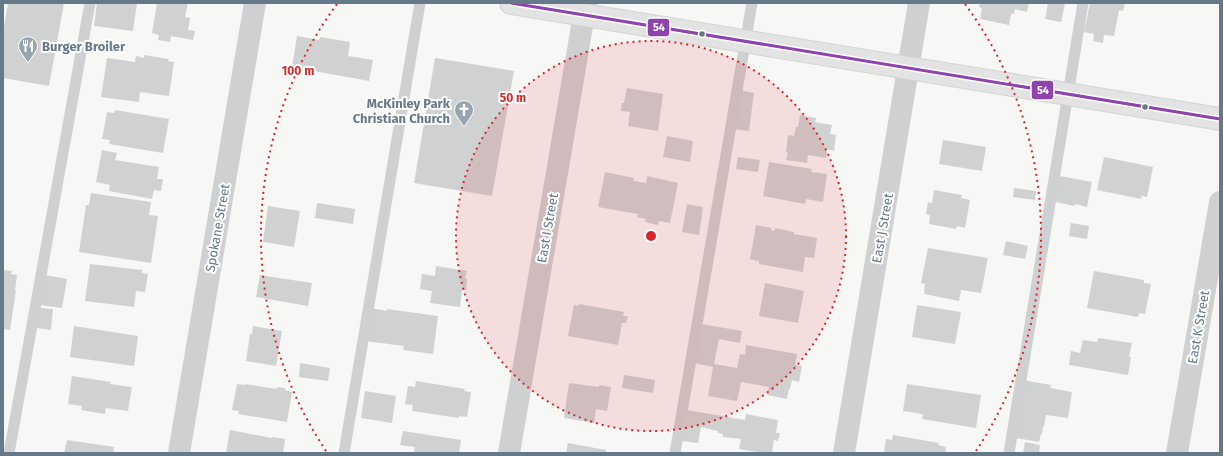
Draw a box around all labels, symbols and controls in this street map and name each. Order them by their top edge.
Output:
line badge: 54 [647,18,670,37]
text: 54 [653,21,665,34]
unlabelled marker [697,29,707,39]
restaurant icon: Burger Broiler [17,35,39,63]
place label: Burger Broiler [42,39,126,54]
text: 100 m [282,64,314,78]
line badge: 54 [1031,80,1054,100]
text: 54 [1037,84,1049,97]
text: 50 m [500,91,526,105]
place label: McKinley Park Christian Church [353,96,451,126]
church icon: McKinley Park Christian Church [453,99,475,127]
unlabelled marker [1140,102,1150,112]
street label: Spokane Street [202,182,233,273]
street label: East I Street [534,192,561,264]
street label: East J Street [869,192,896,264]
centre of rings [644,229,658,243]
street label: East K Street [1185,289,1212,365]

